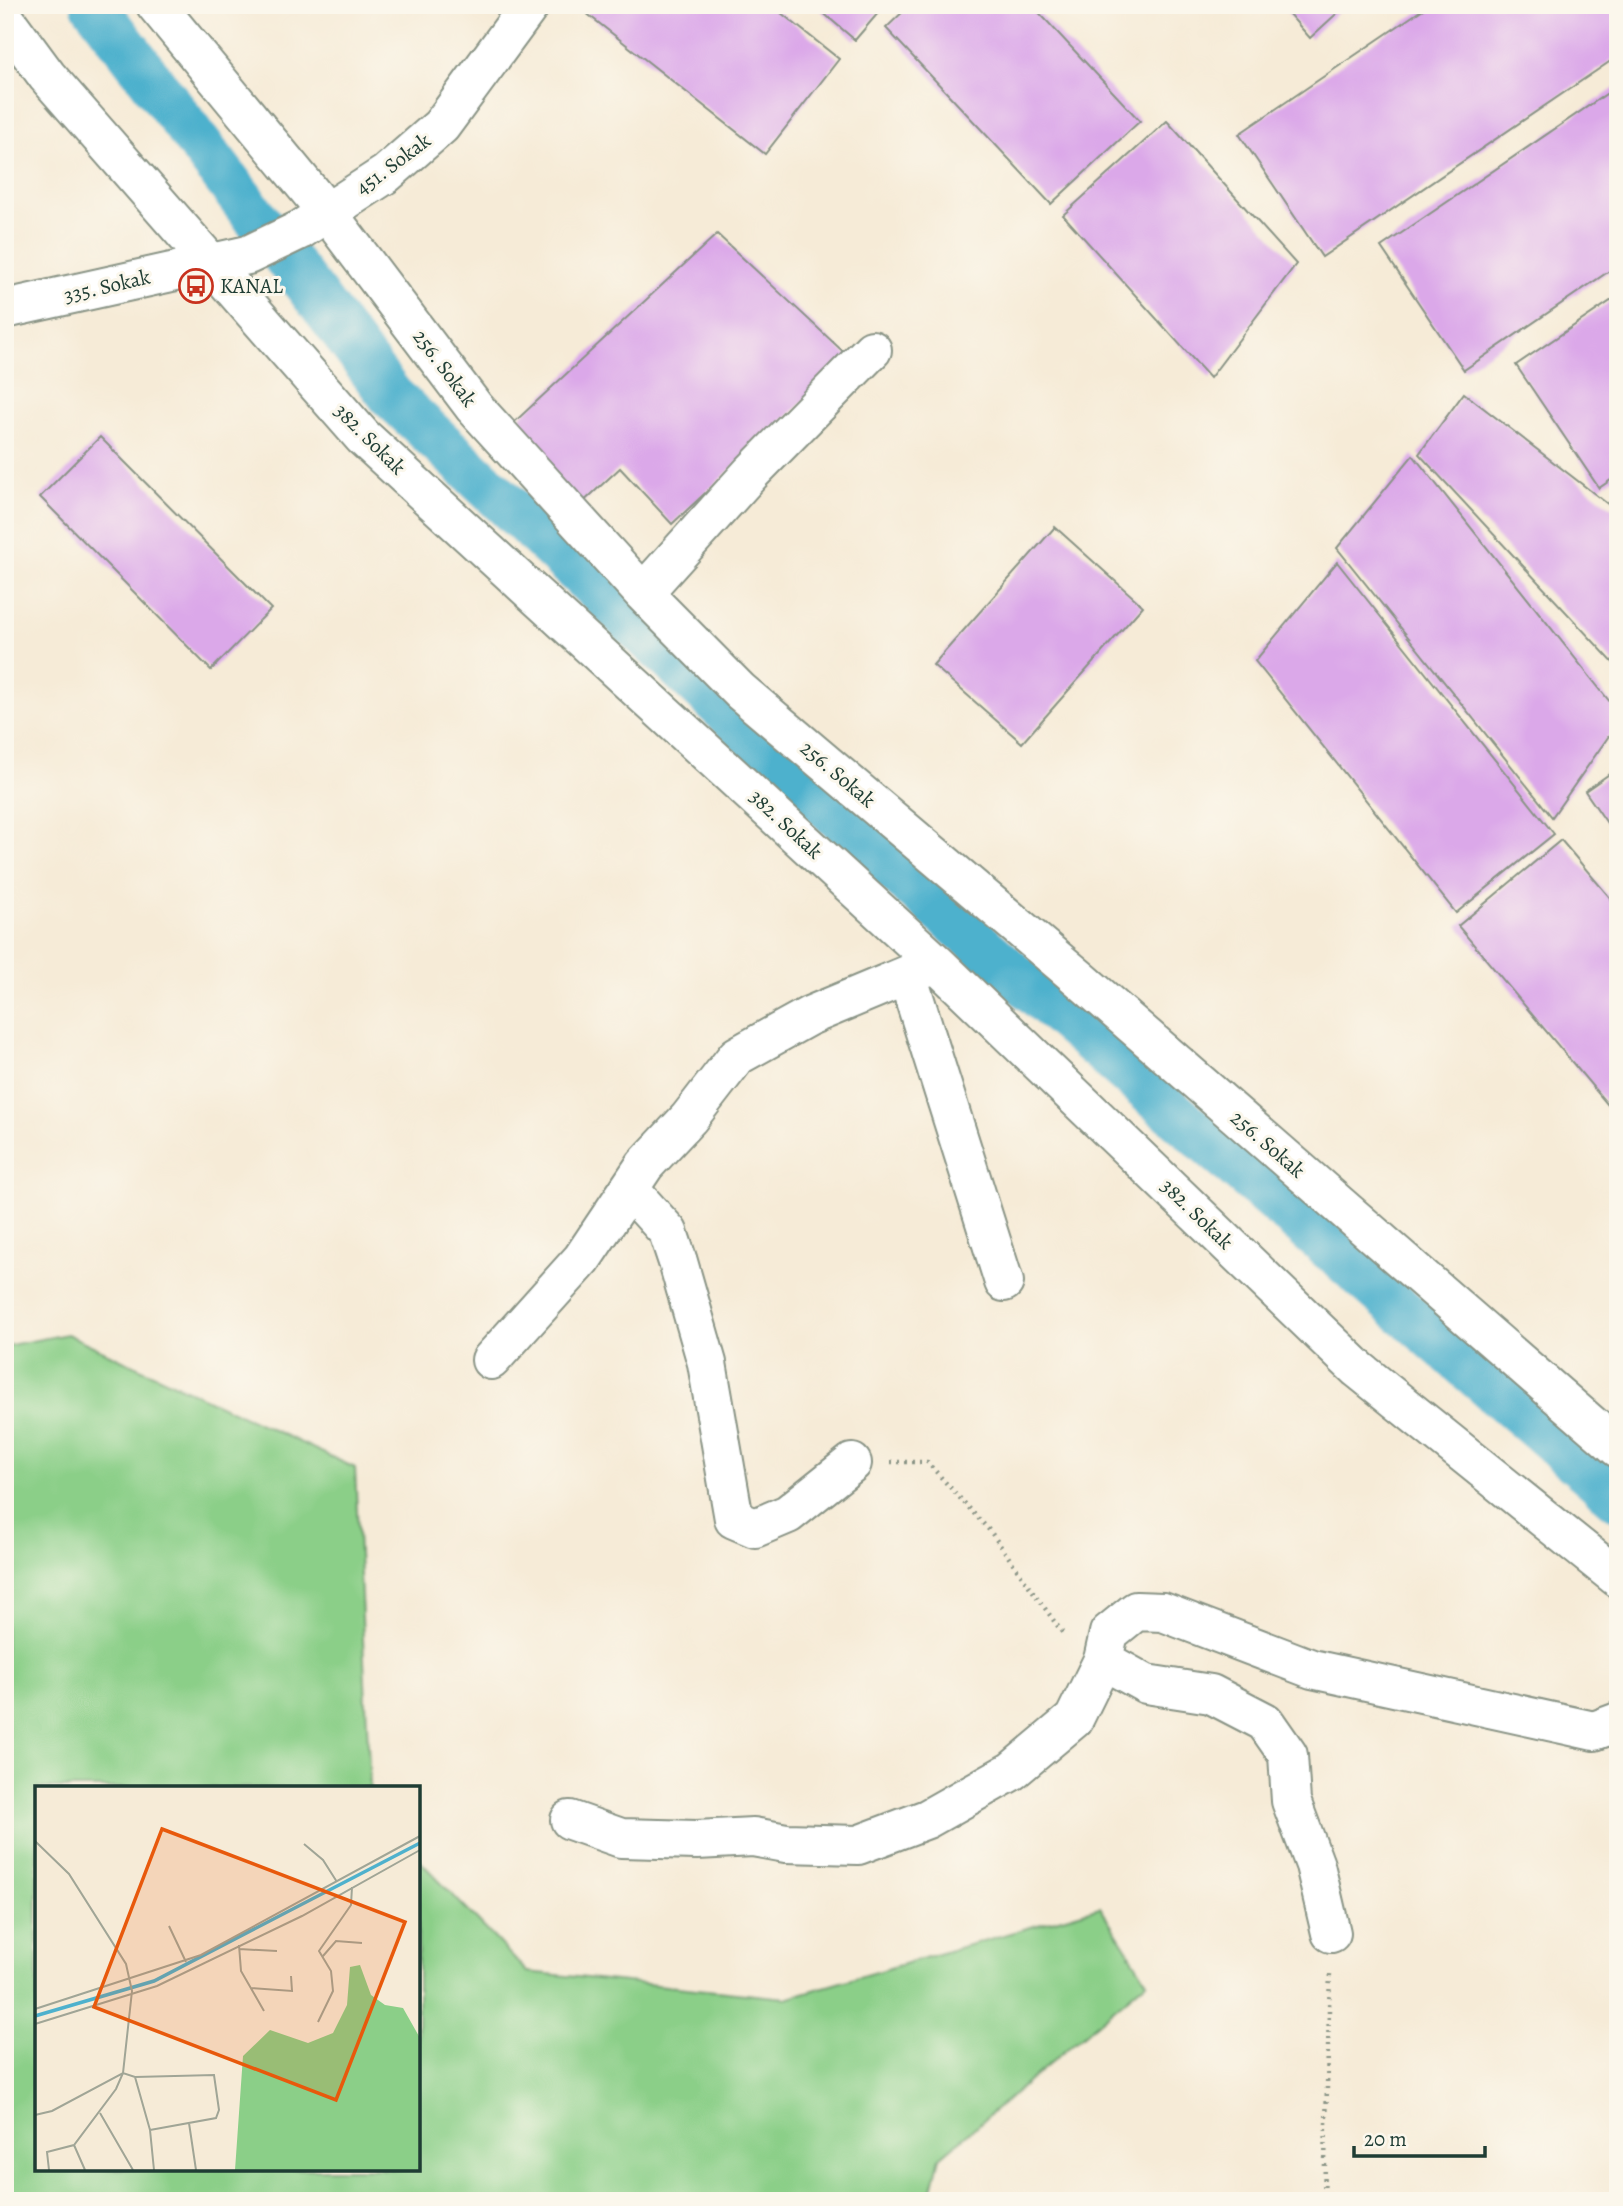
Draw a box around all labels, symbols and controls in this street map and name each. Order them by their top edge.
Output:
street label: 451. Sokak [350,126,437,201]
street label: 335. Sokak [61,262,154,310]
bus stop icon: KANAL [177,267,215,305]
place label: KANAL [220,272,283,300]
street label: 256. Sokak [407,324,484,413]
street label: 382. Sokak [328,397,412,481]
street label: 256. Sokak [794,734,882,814]
street label: 382. Sokak [743,783,829,865]
street label: 256. Sokak [1225,1104,1312,1185]
street label: 382. Sokak [1155,1173,1240,1256]
inset map [35,1786,420,2171]
scale bar [1354,2115,1485,2159]
text: 20 m [1364,2125,1407,2153]

